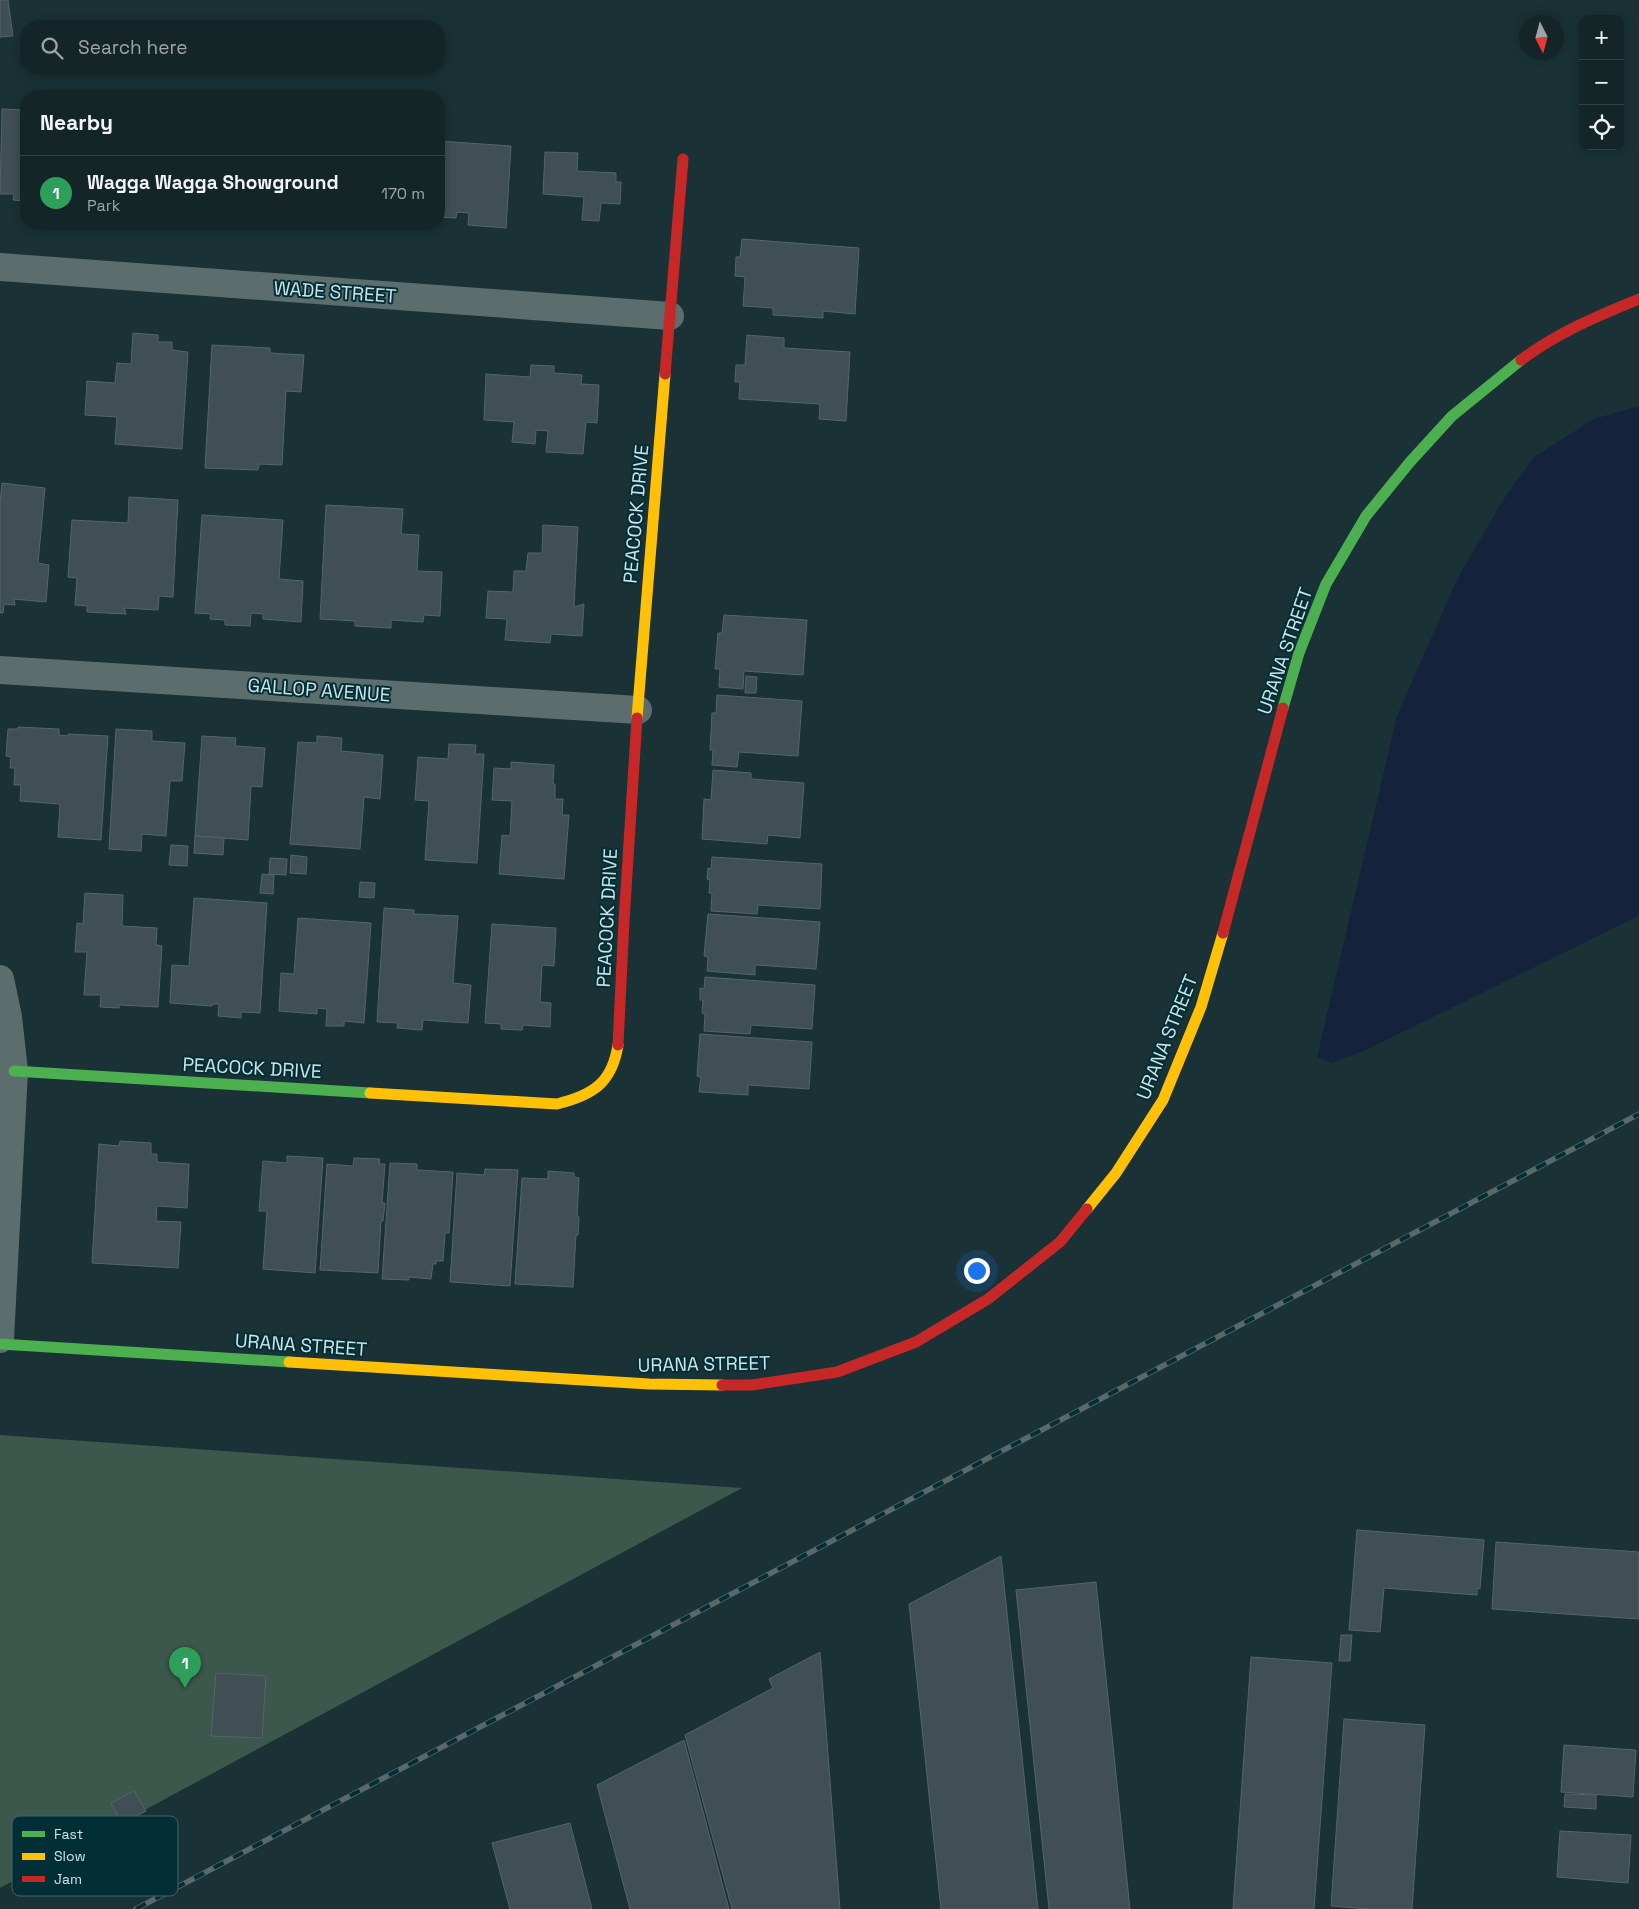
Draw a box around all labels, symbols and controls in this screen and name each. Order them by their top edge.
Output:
north arrow [1519,15,1564,60]
map controls [1579,15,1624,150]
button: + [1579,15,1624,60]
search box [20,20,445,75]
icon: search [38,34,66,62]
text: Search here [78,35,188,60]
button: − [1579,60,1624,105]
button: locate [1579,105,1624,150]
text: Nearby [40,109,113,136]
text: Wagga Wagga Showground [87,170,339,195]
text: 1 [52,183,60,204]
text: 170 m [381,183,425,204]
text: Park [87,195,120,216]
street label: WADE STREET [273,275,397,309]
street label: PEACOCK DRIVE [617,444,655,584]
street label: URANA STREET [1252,584,1318,718]
street label: GALLOP AVENUE [247,673,391,707]
street label: PEACOCK DRIVE [591,848,623,988]
street label: URANA STREET [1131,971,1203,1103]
street label: PEACOCK DRIVE [182,1052,322,1084]
your location [964,1258,990,1284]
street label: URANA STREET [234,1328,368,1362]
street label: URANA STREET [637,1350,771,1378]
pin: 1 [169,1647,201,1688]
legend [12,1816,178,1896]
text: Fast [54,1825,83,1843]
text: Slow [54,1847,86,1865]
text: Jam [54,1870,82,1888]

